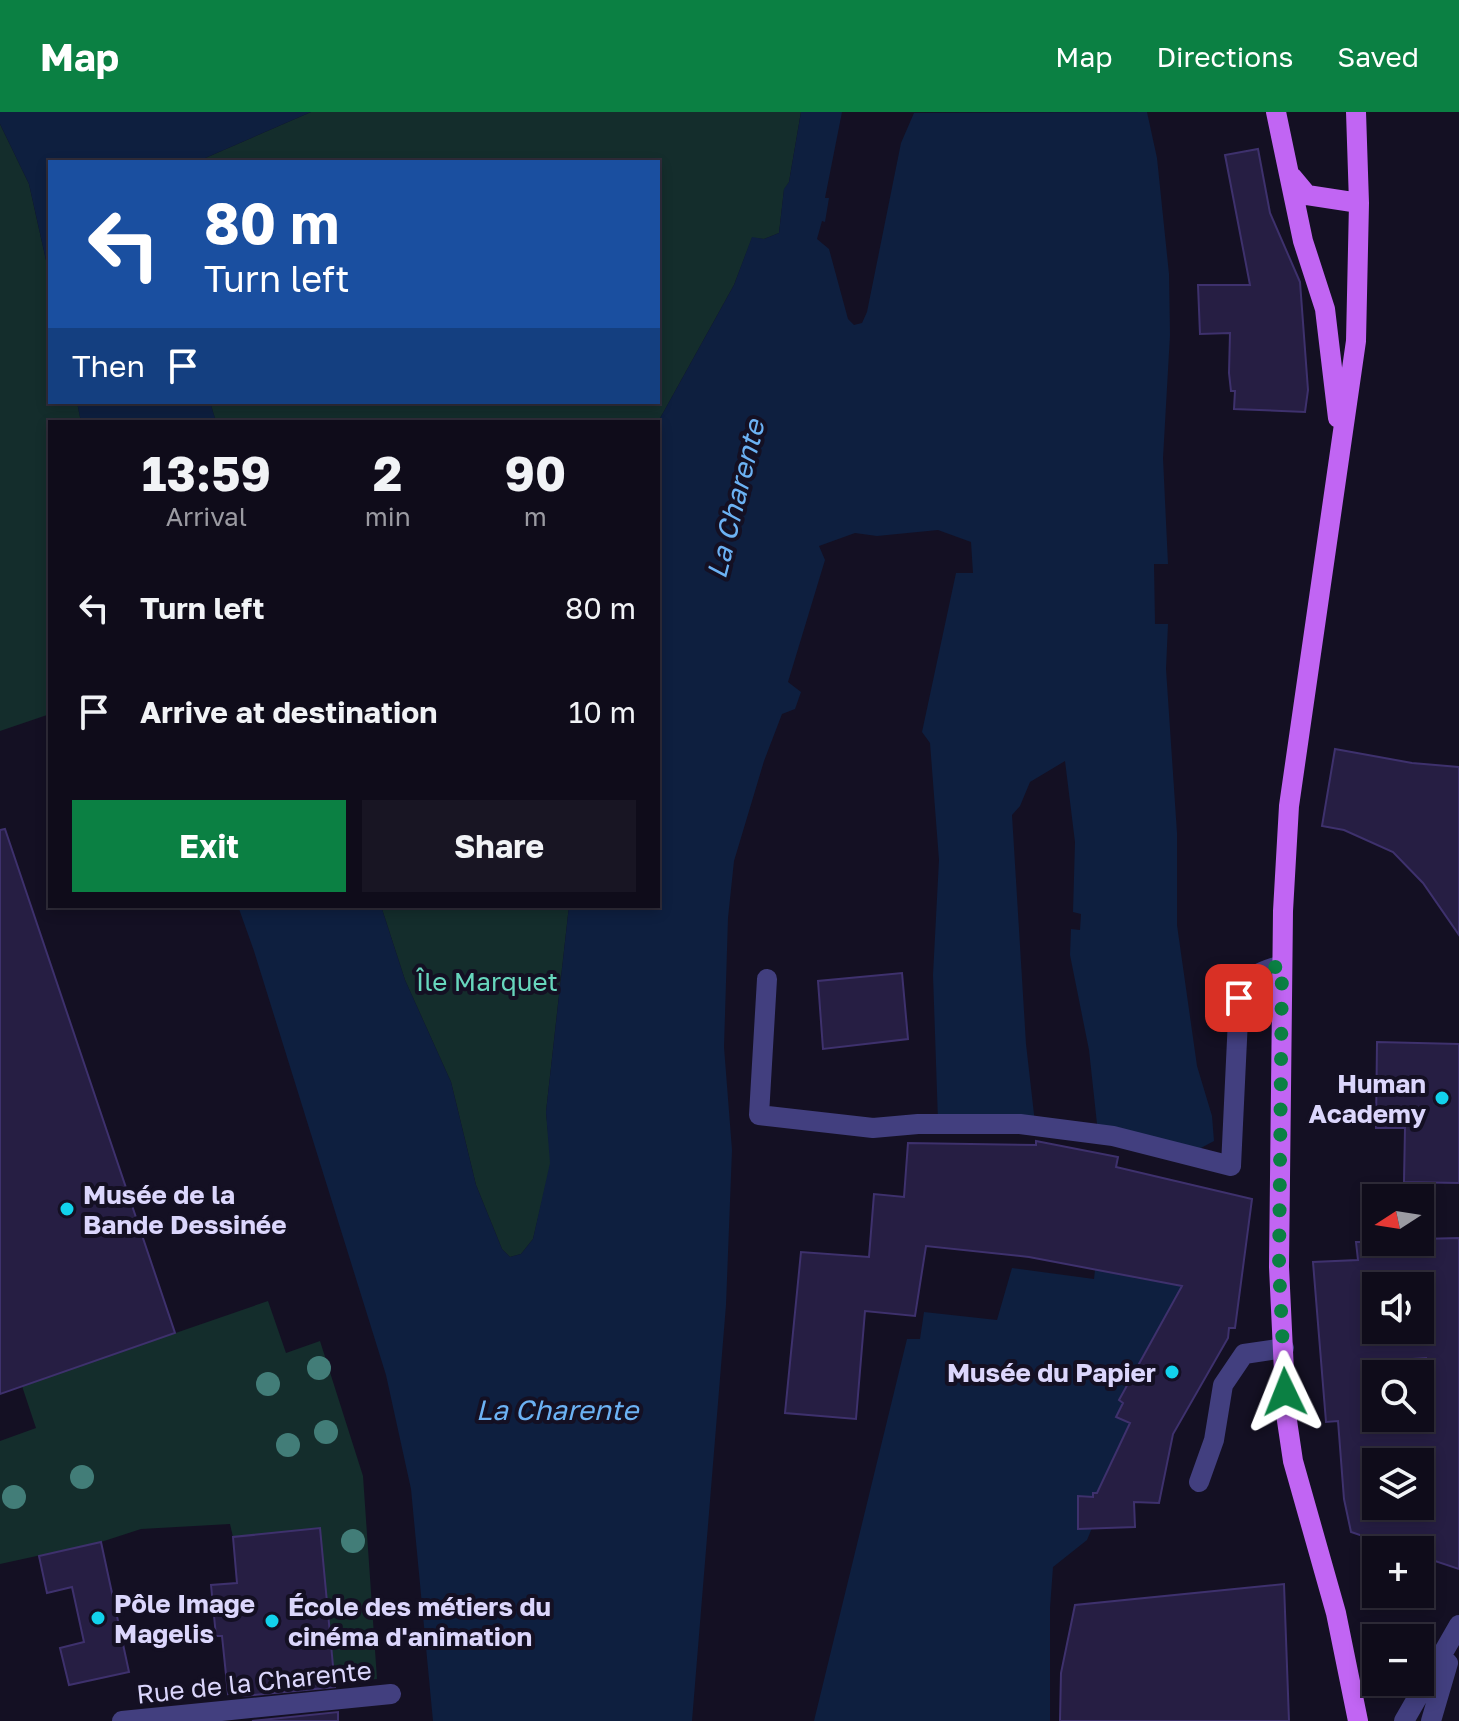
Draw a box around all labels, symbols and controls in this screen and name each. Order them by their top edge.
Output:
text: Map [40,34,119,79]
text: Map [1055,40,1112,73]
text: Directions [1156,40,1293,73]
text: Saved [1337,40,1419,73]
text: 80 m [204,189,339,256]
icon: left [72,192,176,296]
text: Turn left [204,257,350,300]
icon: arrive [161,344,205,388]
text: Then [72,348,145,384]
water label: La Charente [699,415,771,582]
text: 13:59 [142,444,271,502]
text: 2 [373,444,402,502]
text: 90 [504,444,566,502]
text: Arrival [166,501,247,532]
text: min [365,501,411,532]
text: m [524,501,547,532]
icon: left [72,586,116,630]
text: Turn left [140,590,265,626]
text: 80 m [565,590,636,626]
icon: arrive [72,690,116,734]
text: Arrive at destination [140,694,437,730]
text: 10 m [569,694,636,730]
button: Exit [72,800,346,892]
button: Share [362,800,636,892]
pin [1205,964,1273,1032]
park label: Île Marquet [415,966,558,997]
icon: arrive [1217,976,1261,1020]
place label: Human Academy [1308,1068,1426,1129]
marker: Human Academy [1433,1089,1451,1107]
place label: Musée de la Bande Dessinée [83,1179,287,1240]
north arrow [1362,1184,1434,1256]
map controls [1362,1184,1434,1696]
marker: Musée de la Bande Dessinée [58,1200,76,1218]
button: sound [1362,1272,1434,1344]
position arrow [1243,1350,1327,1434]
place label: Musée du Papier [947,1357,1156,1388]
button: search [1362,1360,1434,1432]
marker: Musée du Papier [1163,1363,1181,1381]
water label: La Charente [476,1393,640,1426]
button: layers [1362,1448,1434,1520]
button: + [1362,1536,1434,1608]
place label: Pôle Image Magelis [114,1588,255,1649]
place label: École des métiers du cinéma d'animation [288,1591,551,1652]
marker: Pôle Image Magelis [89,1609,107,1627]
marker: École des métiers du cinéma d'animation [263,1612,281,1630]
button: − [1362,1624,1434,1696]
street label: Rue de la Charente [135,1654,373,1710]

